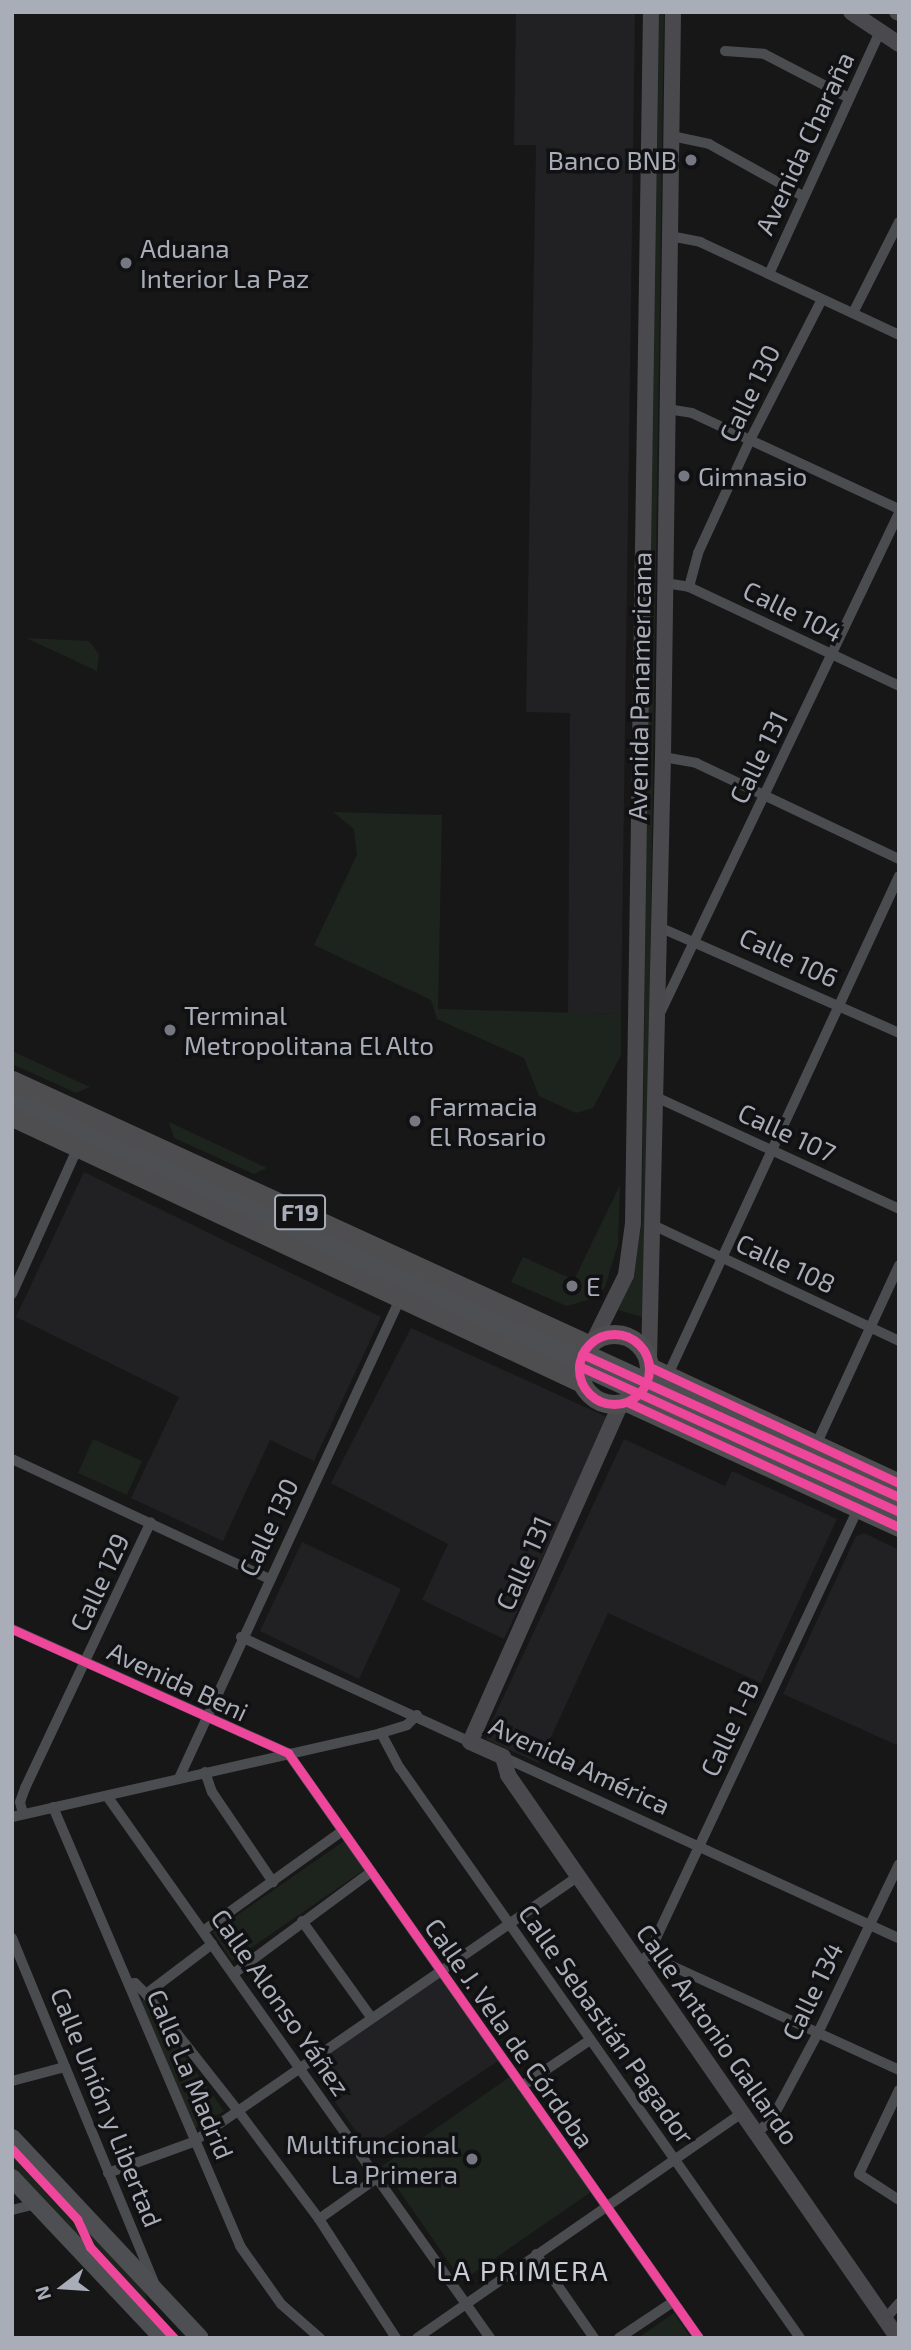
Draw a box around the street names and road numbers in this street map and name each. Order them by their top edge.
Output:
street label: Avenida Charaña [748,47,860,239]
street label: Calle 130 [712,339,786,447]
street label: Avenida Panamericana [621,551,657,821]
street label: Calle 104 [738,574,848,648]
street label: Calle 131 [722,705,794,809]
street label: Calle 106 [735,921,843,993]
street label: Calle 107 [733,1096,841,1168]
road number: F19 [274,1192,326,1232]
street label: Calle 108 [731,1226,841,1300]
street label: Calle 130 [232,1473,304,1581]
street label: Calle 131 [489,1511,557,1615]
street label: Calle 129 [63,1528,135,1636]
street label: Avenida Beni [103,1635,253,1727]
street label: Calle 1-B [693,1675,765,1781]
street label: Avenida América [484,1709,676,1821]
street label: Calle Sebastián Pagador [513,1898,701,2150]
street label: Calle Alonso Yáñez [205,1902,357,2102]
street label: Calle J. Vela de Córdoba [418,1912,602,2154]
street label: Calle Antonio Gallardo [630,1918,806,2150]
street label: Calle 134 [775,1937,849,2045]
street label: Calle Unión y Libertad [44,1982,170,2232]
street label: Calle La Madrid [141,1984,241,2164]

